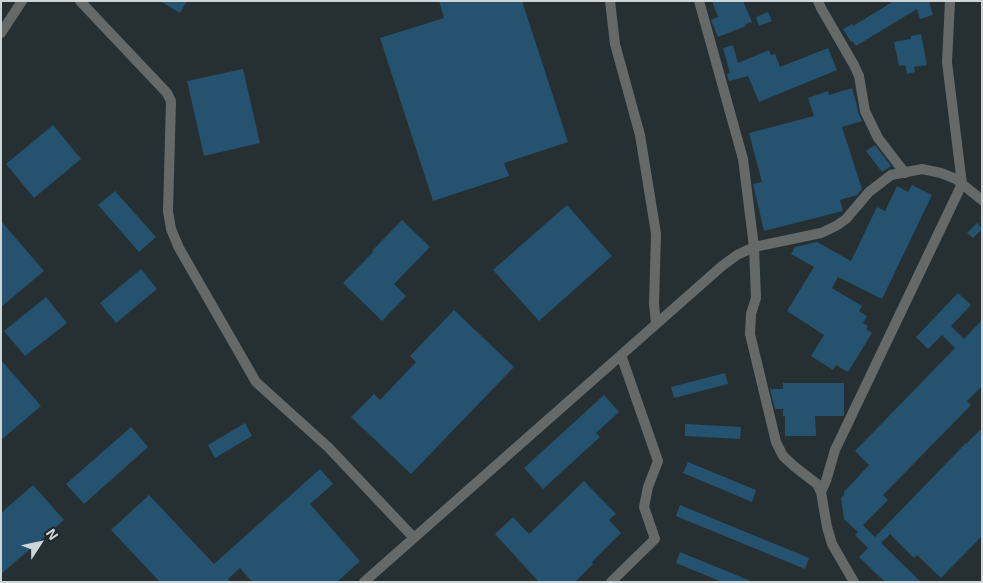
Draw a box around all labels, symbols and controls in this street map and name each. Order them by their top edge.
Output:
north arrow [15,518,65,568]
text: N [43,525,63,543]

